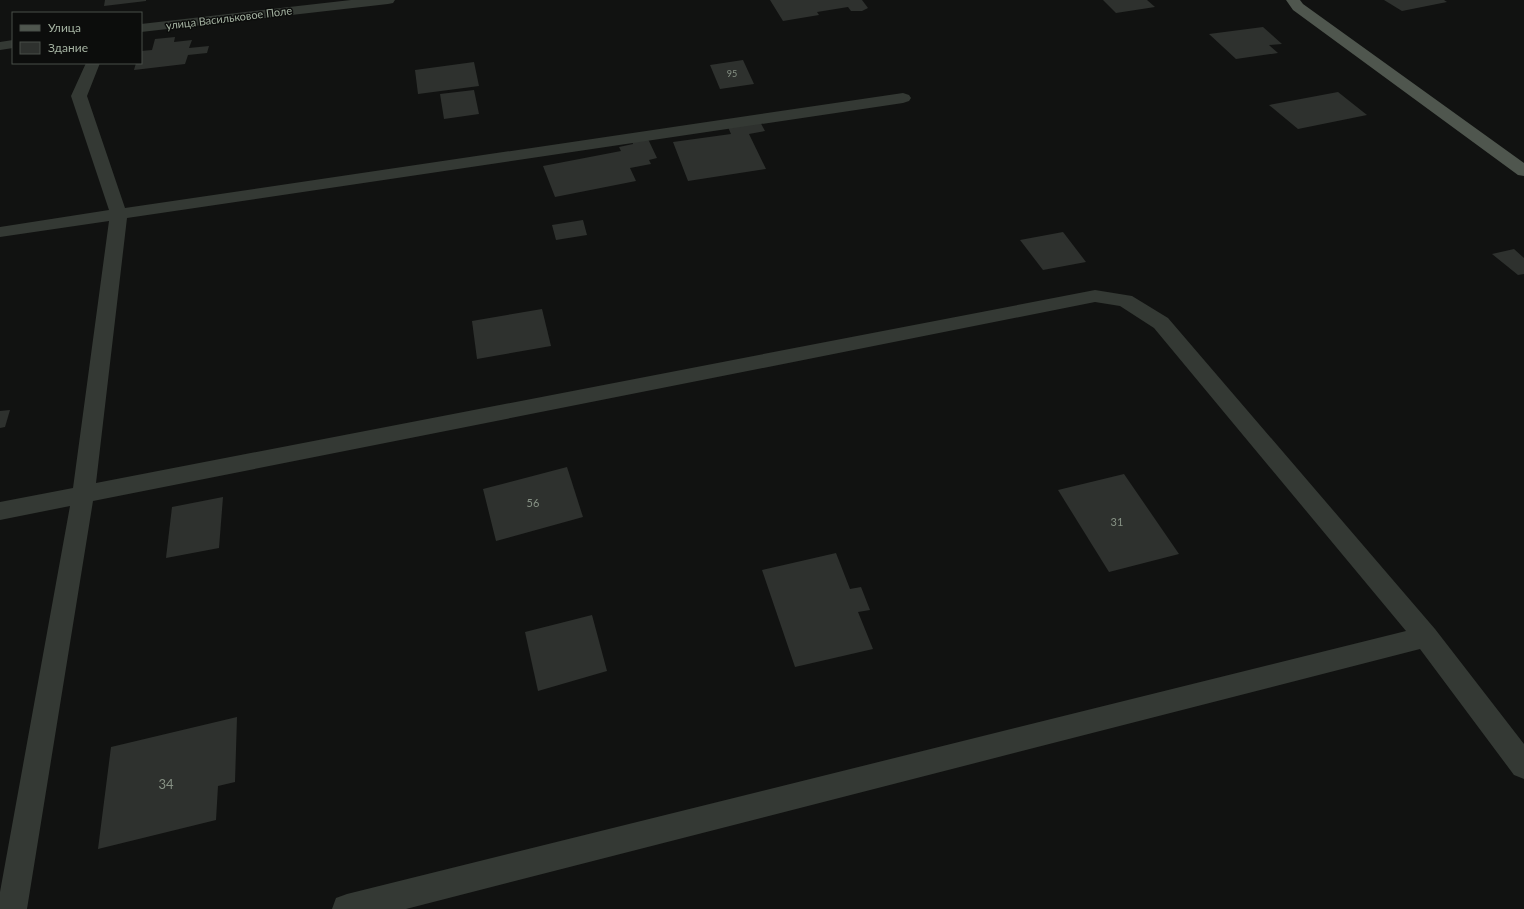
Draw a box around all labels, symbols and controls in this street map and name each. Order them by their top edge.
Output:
street label: улица Васильковое Поле [165,3,293,32]
legend [12,12,142,64]
text: Улица [48,20,81,35]
text: Здание [48,40,88,55]
house number: 95 [727,68,737,79]
house number: 56 [527,496,539,509]
house number: 31 [1111,515,1123,528]
house number: 34 [158,776,174,792]

